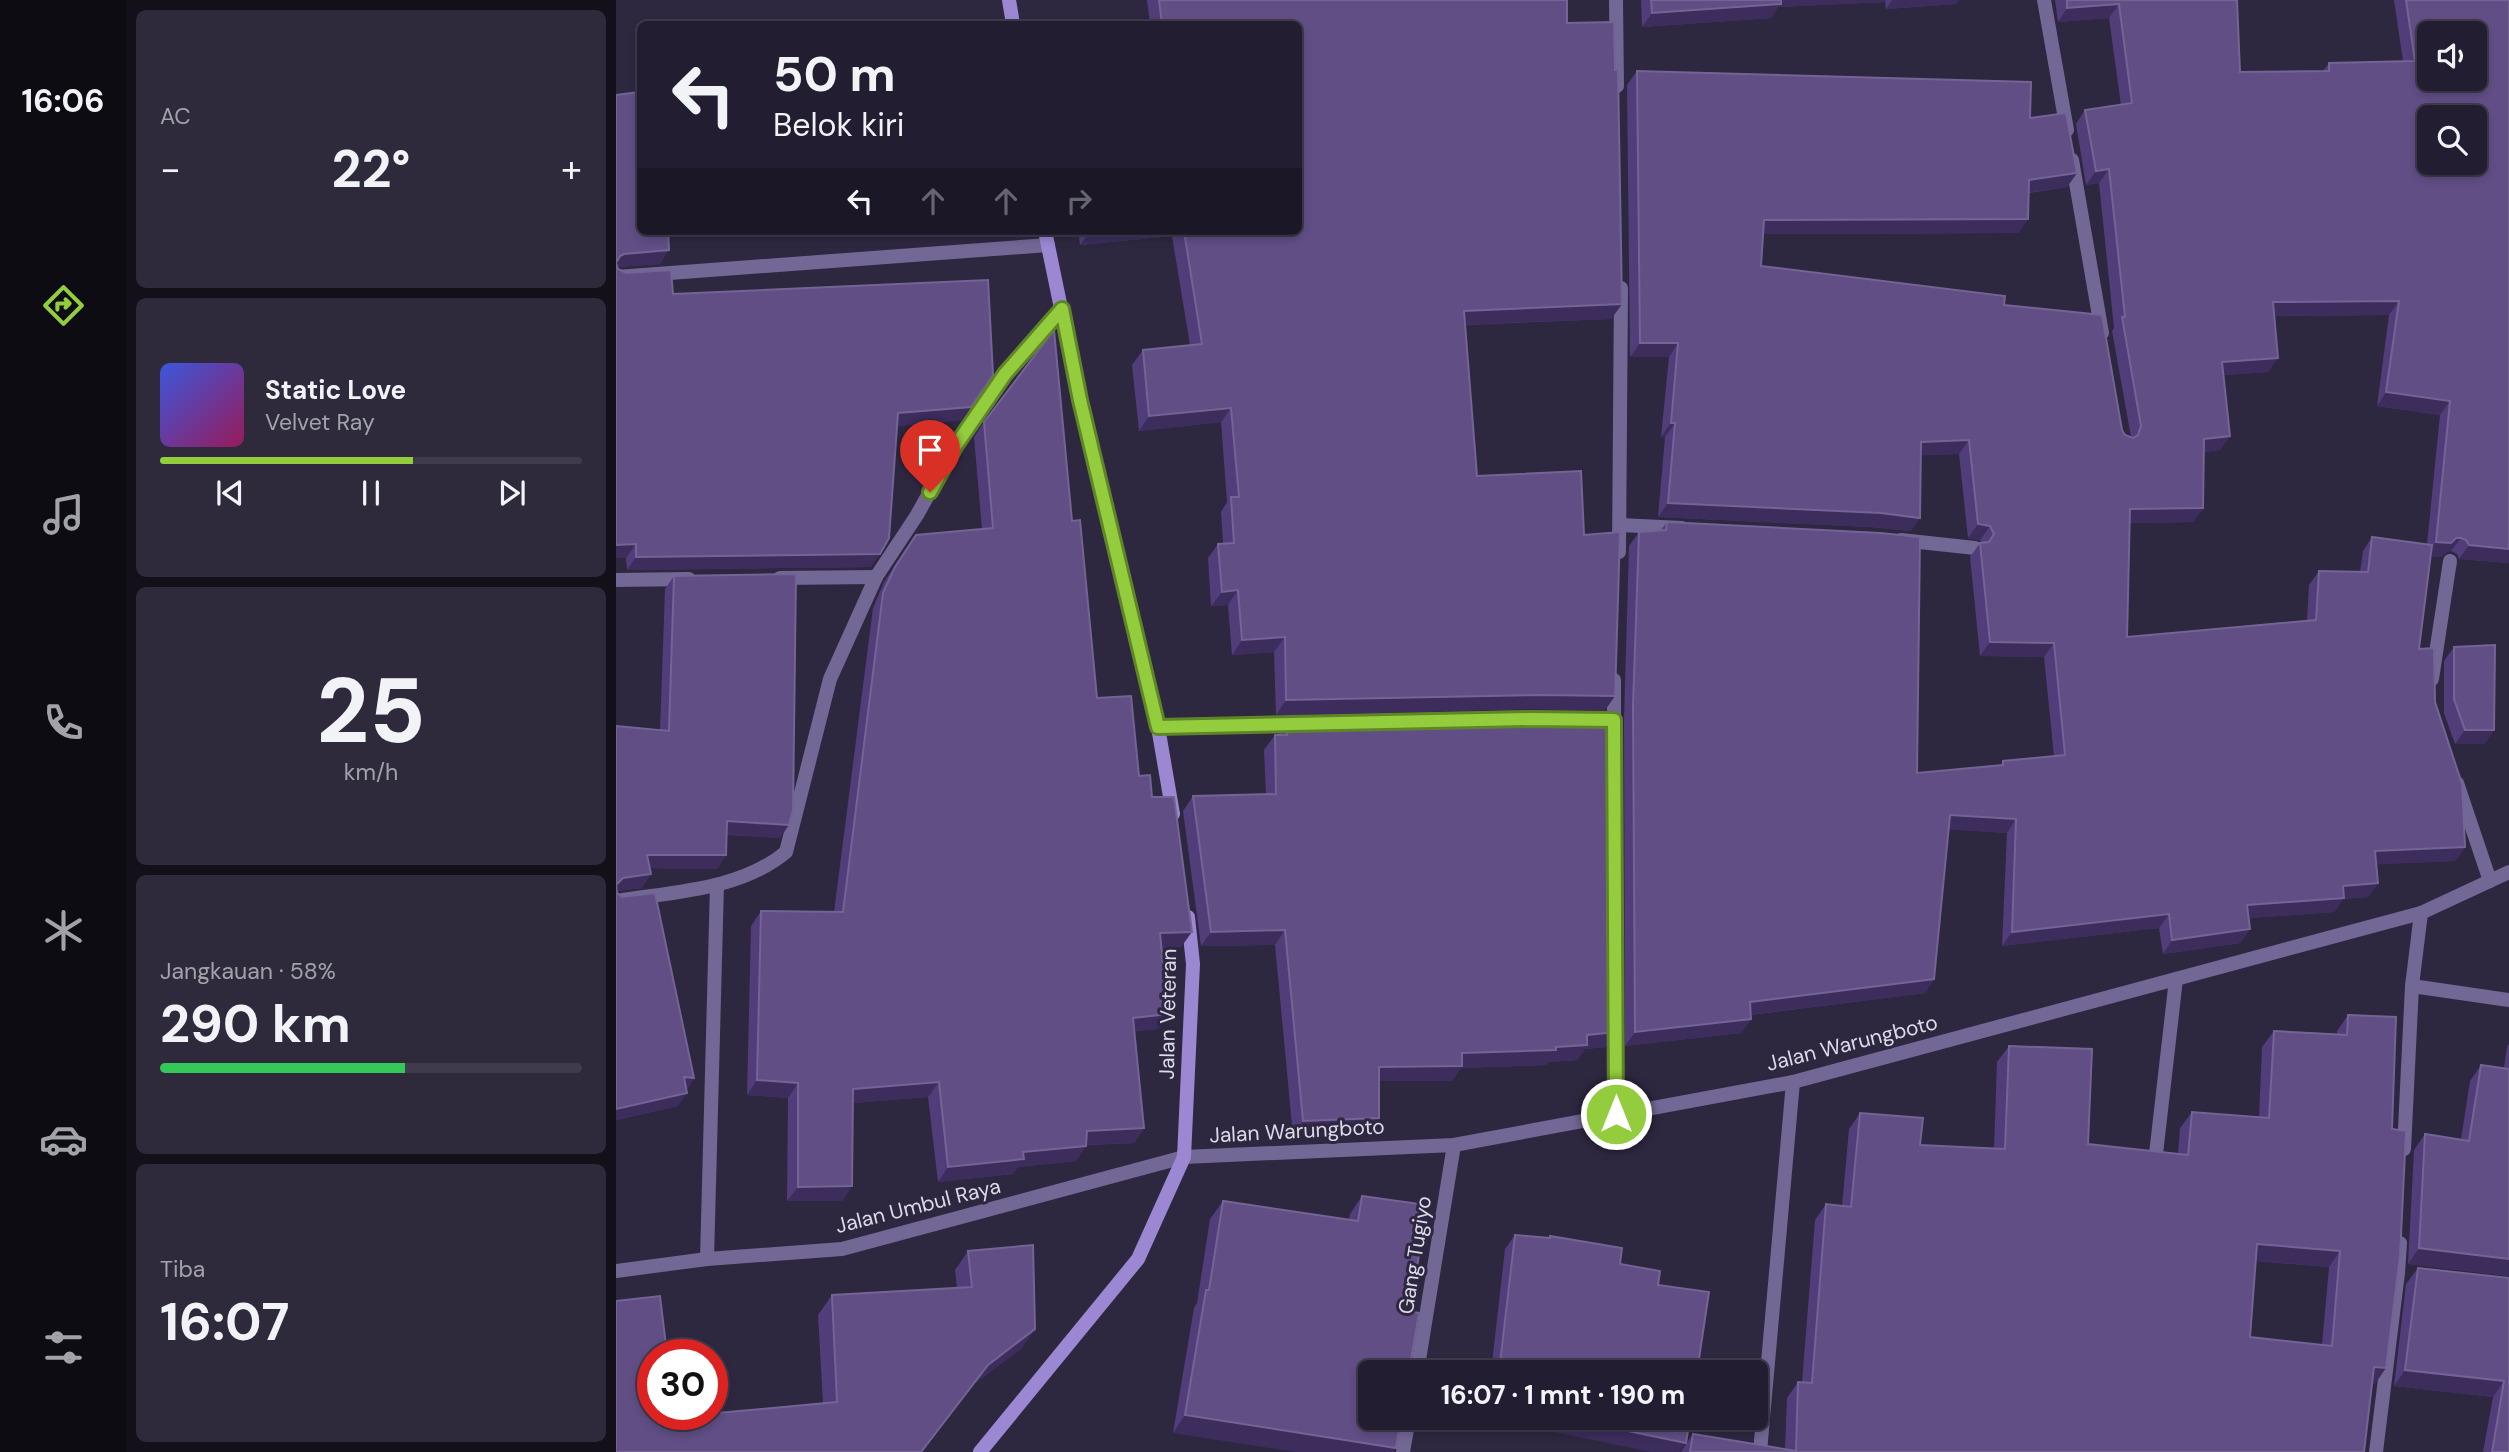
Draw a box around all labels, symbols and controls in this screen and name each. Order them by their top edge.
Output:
map controls [2417,21,2487,175]
button: sound [2417,21,2487,91]
text: 50 m [773,42,896,106]
icon: left [658,49,749,140]
text: 16:06 [22,80,104,122]
text: AC [160,101,191,131]
text: Belok kiri [773,104,905,146]
button: search [2417,105,2487,175]
text: 22° [332,135,410,203]
text: − [160,144,181,194]
text: + [561,144,582,194]
icon: left [841,182,879,220]
icon: ahead [914,182,952,220]
icon: ahead [987,182,1025,220]
icon: right [1060,182,1098,220]
icon: directions [39,281,88,330]
text: Static Love [265,373,406,407]
text: Velvet Ray [265,407,375,437]
pin [900,420,960,492]
icon: arrive [911,431,949,469]
icon: previous [211,474,249,512]
icon: pause [352,474,390,512]
icon: next [493,474,531,512]
icon: music [39,490,88,539]
text: 25 [316,652,426,770]
icon: phone [39,698,88,747]
text: km/h [344,757,398,787]
icon: climate [39,906,88,955]
street label: Jalan Veteran [1153,948,1183,1080]
text: Jangkauan · 58% [160,956,336,986]
text: 290 km [160,990,351,1058]
street label: Jalan Warungboto [1763,1008,1941,1078]
position arrow [1579,1077,1653,1151]
street label: Jalan Warungboto [1209,1112,1385,1150]
icon: car [39,1115,88,1164]
street label: Jalan Umbul Raya [832,1172,1004,1240]
street label: Gang Tugiyo [1392,1194,1438,1316]
text: Tiba [160,1254,205,1284]
text: 16:07 [160,1288,289,1356]
icon: filters [39,1323,88,1372]
speed limit sign: 30 [637,1339,728,1430]
text: 16:07 · 1 mnt · 190 m [1441,1378,1685,1412]

